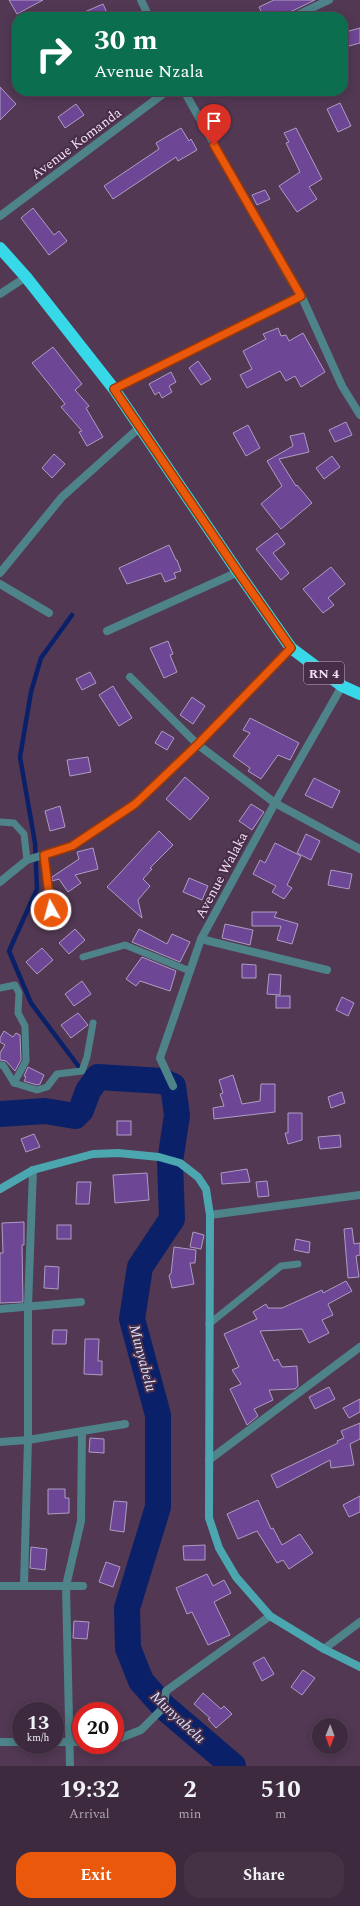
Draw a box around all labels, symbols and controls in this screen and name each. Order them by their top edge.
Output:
text: 30 m [94,19,158,62]
icon: right [28,28,80,80]
text: Avenue Nzala [94,58,204,85]
street label: Avenue Komanda [27,102,126,184]
pin [197,104,231,145]
icon: arrive [203,110,225,132]
road number: RN 4 [304,662,344,684]
street label: Avenue Walaka [190,828,253,922]
position arrow [30,889,72,931]
water label: Munyabelu [122,1322,163,1395]
water label: Munyabelu [145,1685,211,1749]
speed limit sign: 20 [72,1702,124,1754]
text: 13 [27,1708,49,1738]
north arrow [312,1718,348,1754]
map controls [312,1718,348,1754]
text: km/h [27,1730,49,1746]
text: 19:32 [59,1772,119,1808]
text: 2 [183,1772,197,1808]
text: 510 [260,1772,301,1808]
text: Arrival [69,1804,110,1824]
text: min [179,1804,201,1824]
text: m [275,1804,286,1824]
button: Exit [16,1852,176,1898]
button: Share [184,1852,344,1898]

